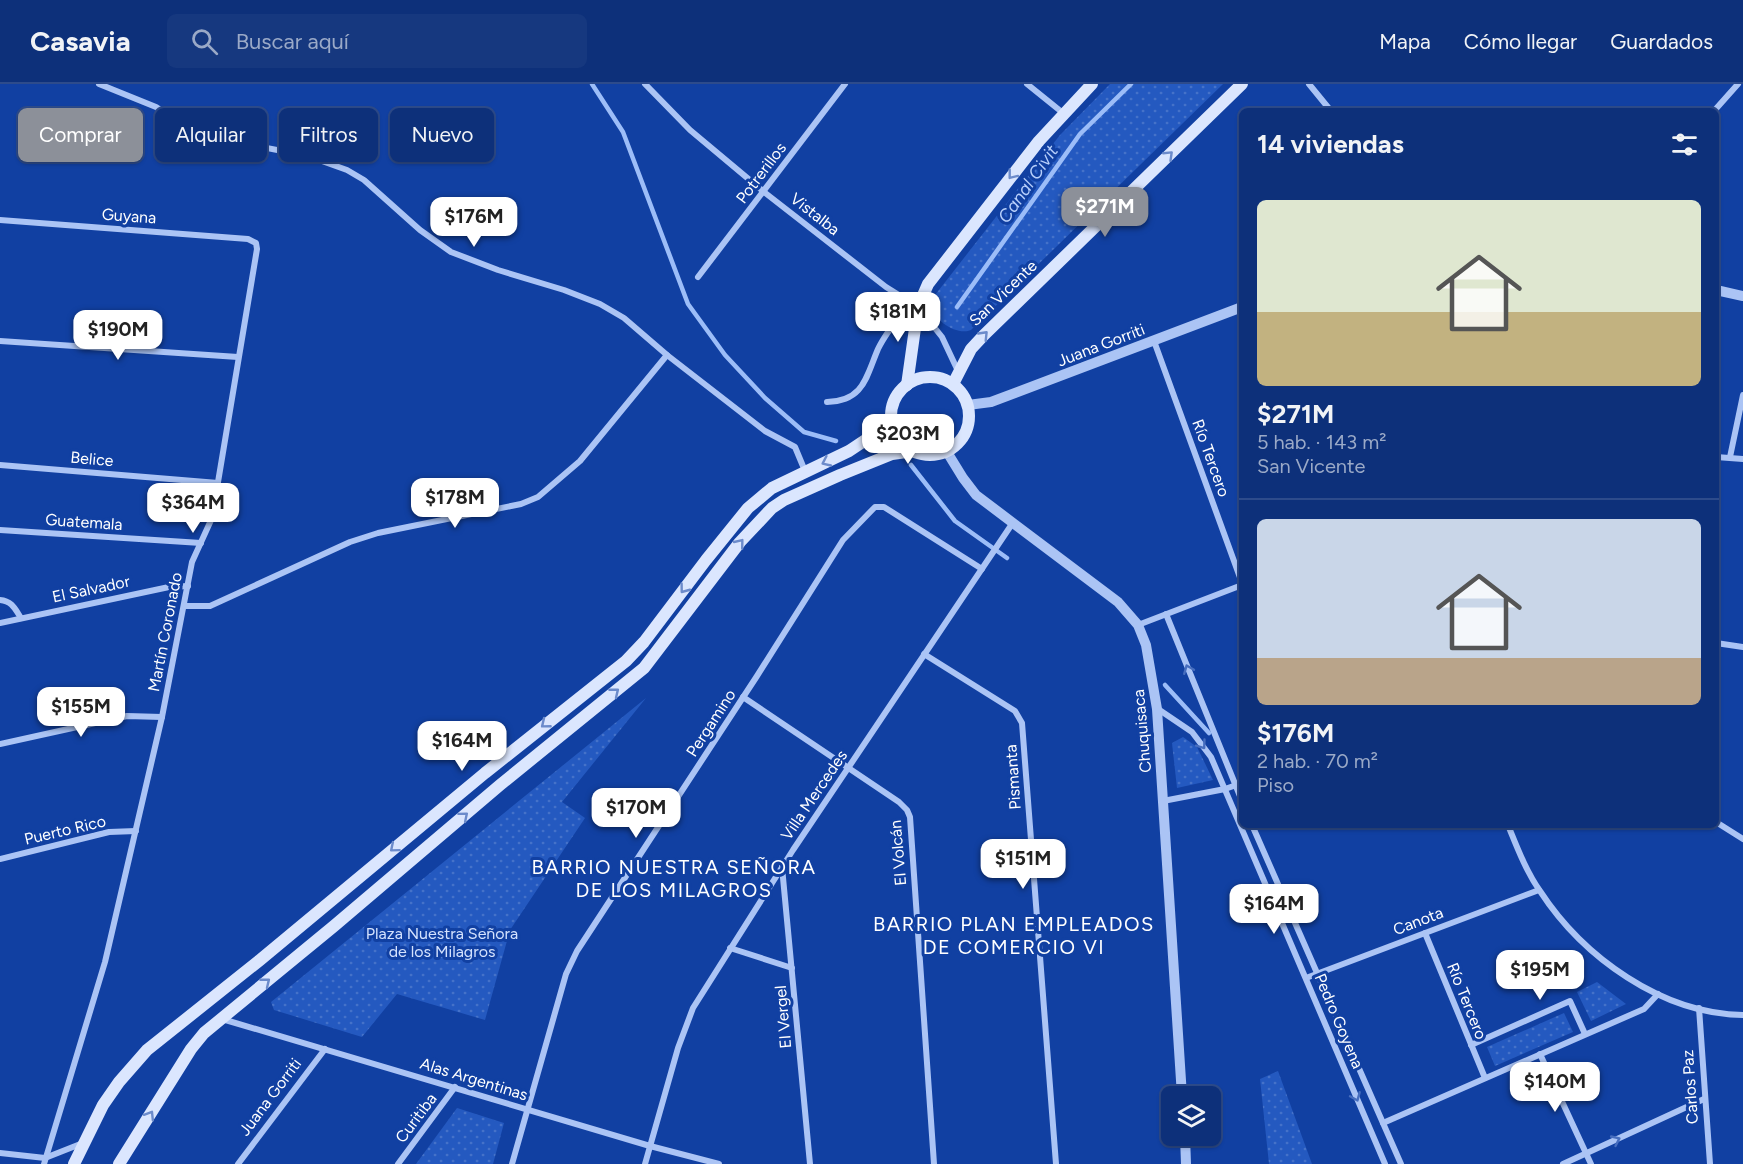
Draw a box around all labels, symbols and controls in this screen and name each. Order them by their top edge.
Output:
search box [167,14,587,68]
text: Casavia [30,24,131,58]
icon: search [188,25,221,58]
text: Buscar aquí [236,28,349,55]
text: Mapa [1379,29,1431,54]
text: Cómo llegar [1464,29,1577,54]
text: Guardados [1610,29,1713,54]
chip: Comprar [18,108,143,162]
chip: Alquilar [155,108,267,162]
chip: Filtros [279,108,378,162]
chip: Nuevo [390,108,494,162]
text: 14 viviendas [1257,128,1404,160]
icon: filters [1668,128,1701,161]
street label: Potrerillos [732,139,790,207]
water label: Canal Civit [993,141,1063,227]
one-way arrow [1162,152,1173,163]
one-way arrow [1008,169,1019,180]
pin: $271M [1063,187,1147,238]
street label: Vistalba [787,189,843,239]
text: $271M [1075,194,1135,218]
pin: $176M [432,197,516,248]
text: $176M [444,204,504,228]
street label: Guyana [101,205,157,227]
icon: home [1425,239,1533,347]
street label: San Vicente [965,256,1041,330]
pin: $181M [856,292,940,343]
text: $181M [869,299,927,323]
pin: $190M [76,310,160,361]
text: $190M [87,317,149,341]
street label: Juana Gorriti [1055,320,1147,370]
one-way arrow [977,332,988,342]
text: $271M [1257,398,1334,430]
pin: $203M [866,414,950,465]
street label: Río Tercero [1188,417,1234,499]
text: $203M [876,421,940,445]
text: 5 hab. · 143 m² [1257,430,1386,454]
street label: Belice [70,448,115,470]
one-way arrow [822,454,833,466]
text: San Vicente [1257,454,1365,478]
pin: $178M [413,478,497,529]
pin: $364M [151,483,235,534]
text: $178M [425,485,485,509]
text: $364M [161,490,225,514]
street label: Guatemala [45,510,123,534]
one-way arrow [732,539,743,550]
icon: home [1425,558,1533,666]
street label: El Salvador [50,571,132,606]
street label: Martín Coronado [144,571,186,693]
one-way arrow [680,582,691,593]
one-way arrow [1183,664,1195,675]
street label: Pergamino [682,686,740,760]
pin: $155M [39,687,123,738]
street label: Chuquisaca [1129,688,1155,774]
one-way arrow [608,689,619,700]
text: $155M [51,694,111,718]
one-way arrow [541,717,552,728]
text: $176M [1257,717,1334,749]
pin: $164M [420,721,504,772]
text: $164M [432,728,492,752]
one-way arrow [1195,739,1206,750]
street label: Pismanta [1001,744,1025,810]
street label: Villa Mercedes [777,746,851,844]
text: 2 hab. · 70 m² [1257,749,1378,773]
text: Piso [1257,773,1294,797]
pin: $170M [594,788,678,839]
text: $170M [606,795,666,819]
street label: Puerto Rico [22,811,108,849]
one-way arrow [457,812,468,823]
street label: El Volcán [886,819,910,887]
pin: $151M [981,839,1065,890]
one-way arrow [390,840,401,851]
text: $151M [995,846,1051,870]
district label: BARRIO NUESTRA SEÑORA DE LOS MILAGROS [531,855,817,902]
pin: $164M [1232,884,1316,935]
text: $164M [1244,891,1304,915]
street label: Canota [1390,903,1446,939]
district label: BARRIO PLAN EMPLEADOS DE COMERCIO VI [873,912,1155,959]
park label: Plaza Nuestra Señora de los Milagros [366,924,518,961]
pin: $195M [1498,950,1582,1001]
text: $195M [1510,957,1570,981]
street label: Río Tercero [1443,960,1491,1042]
street label: Pedro Goyena [1310,971,1368,1071]
one-way arrow [260,978,271,989]
street label: El Vergel [771,985,795,1049]
street label: Carlos Paz [1678,1049,1702,1125]
street label: Alas Argentinas [418,1054,530,1104]
street label: Juana Gorriti [235,1055,305,1139]
pin: $140M [1513,1062,1597,1113]
text: $140M [1524,1069,1586,1093]
map controls [1161,1086,1221,1146]
button: layers [1161,1086,1221,1146]
street label: Curitiba [391,1090,441,1146]
one-way arrow [1349,1090,1361,1101]
one-way arrow [143,1110,154,1121]
one-way arrow [1609,1135,1620,1147]

